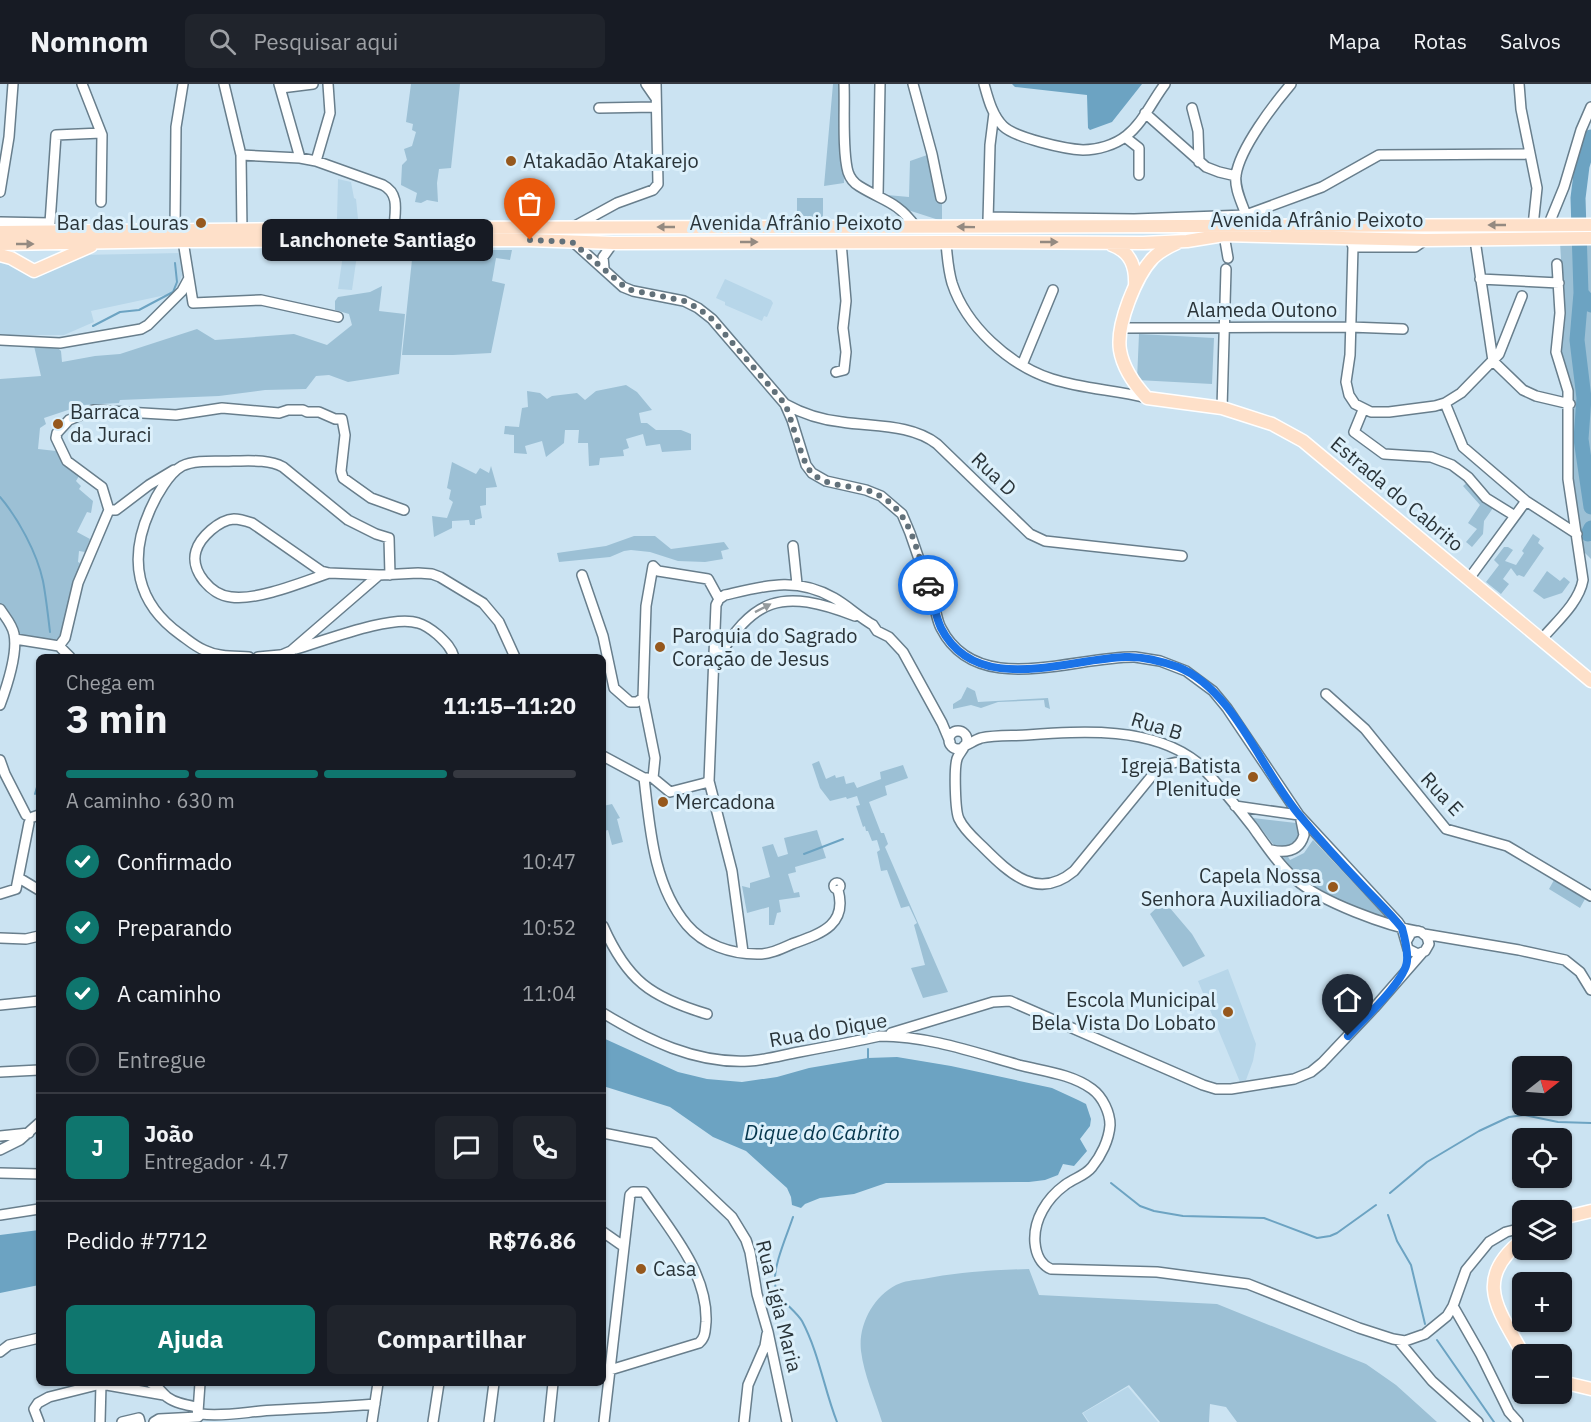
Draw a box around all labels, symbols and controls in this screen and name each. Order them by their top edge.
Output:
search box [185,14,605,68]
text: Nomnom [30,23,149,60]
icon: search [206,25,239,58]
text: Pesquisar aqui [254,27,398,56]
text: Mapa [1329,27,1380,55]
text: Rotas [1413,27,1467,55]
text: Salvos [1500,27,1561,55]
place label: Atakadão Atakarejo [523,147,699,174]
marker: Atakadão Atakarejo [504,154,518,168]
pin [504,178,555,240]
icon: bag [513,187,546,220]
street label: Avenida Afrânio Peixoto [1211,206,1423,233]
place label: Bar das Louras [56,209,189,236]
street label: Avenida Afrânio Peixoto [690,209,902,236]
marker: Bar das Louras [194,216,208,230]
callout: Lanchonete Santiago [263,219,494,261]
one-way arrow [1488,221,1507,230]
one-way arrow [657,222,676,232]
one-way arrow [957,222,976,232]
text: Lanchonete Santiago [279,226,476,253]
one-way arrow [1040,237,1059,247]
one-way arrow [740,238,759,247]
one-way arrow [16,239,35,249]
street label: Alameda Outono [1187,296,1337,323]
place label: Barraca da Juraci [70,398,152,448]
marker: Barraca da Juraci [51,417,65,431]
street label: Estrada do Cabrito [1325,430,1470,557]
street label: Rua D [966,446,1023,502]
courier [898,555,958,615]
icon: car [912,569,945,602]
one-way arrow [754,603,771,613]
place label: Paroquia do Sagrado Coração de Jesus [672,622,858,672]
marker: Paroquia do Sagrado Coração de Jesus [653,640,667,654]
text: Chega em [66,669,155,696]
text: 11:15–11:20 [443,691,576,720]
text: 3 min [66,693,168,744]
street label: Rua B [1128,705,1186,746]
place label: Igreja Batista Plenitude [1121,752,1241,802]
street label: Rua E [1415,766,1470,822]
marker: Igreja Batista Plenitude [1246,770,1260,784]
text: A caminho · 630 m [66,787,235,814]
place label: Mercadona [675,788,775,815]
marker: Mercadona [656,795,670,809]
icon: check [66,845,99,878]
text: Confirmado [117,847,232,876]
text: 10:47 [522,848,576,875]
place label: Capela Nossa Senhora Auxiliadora [1141,862,1321,912]
marker: Capela Nossa Senhora Auxiliadora [1326,880,1340,894]
icon: check [66,911,99,944]
text: Preparando [117,913,232,942]
text: 10:52 [522,914,576,941]
pin [1322,974,1373,1036]
icon: check [66,977,99,1010]
text: A caminho [117,979,221,1008]
text: 11:04 [522,980,576,1007]
icon: home [1331,983,1364,1016]
place label: Escola Municipal Bela Vista Do Lobato [1031,986,1216,1036]
marker: Escola Municipal Bela Vista Do Lobato [1221,1005,1235,1019]
street label: Rua do Dique [767,1006,889,1053]
text: Entregue [117,1045,206,1074]
north arrow [1512,1056,1572,1116]
map controls [1512,1056,1572,1404]
button: chat [435,1116,498,1179]
button: phone [513,1116,576,1179]
water label: Dique do Cabrito [744,1118,900,1146]
text: João [144,1119,194,1148]
button: locate [1512,1128,1572,1188]
text: J [91,1133,104,1162]
text: Entregador · 4.7 [144,1148,289,1175]
button: layers [1512,1200,1572,1260]
text: Pedido #7712 [66,1226,208,1255]
text: R$76.86 [488,1226,576,1255]
street label: Rua Lígia Maria [750,1237,809,1375]
place label: Casa [653,1255,697,1282]
marker: Casa [634,1262,648,1276]
button: + [1512,1272,1572,1332]
button: Ajuda [66,1305,315,1374]
button: Compartilhar [327,1305,576,1374]
button: − [1512,1344,1572,1404]

